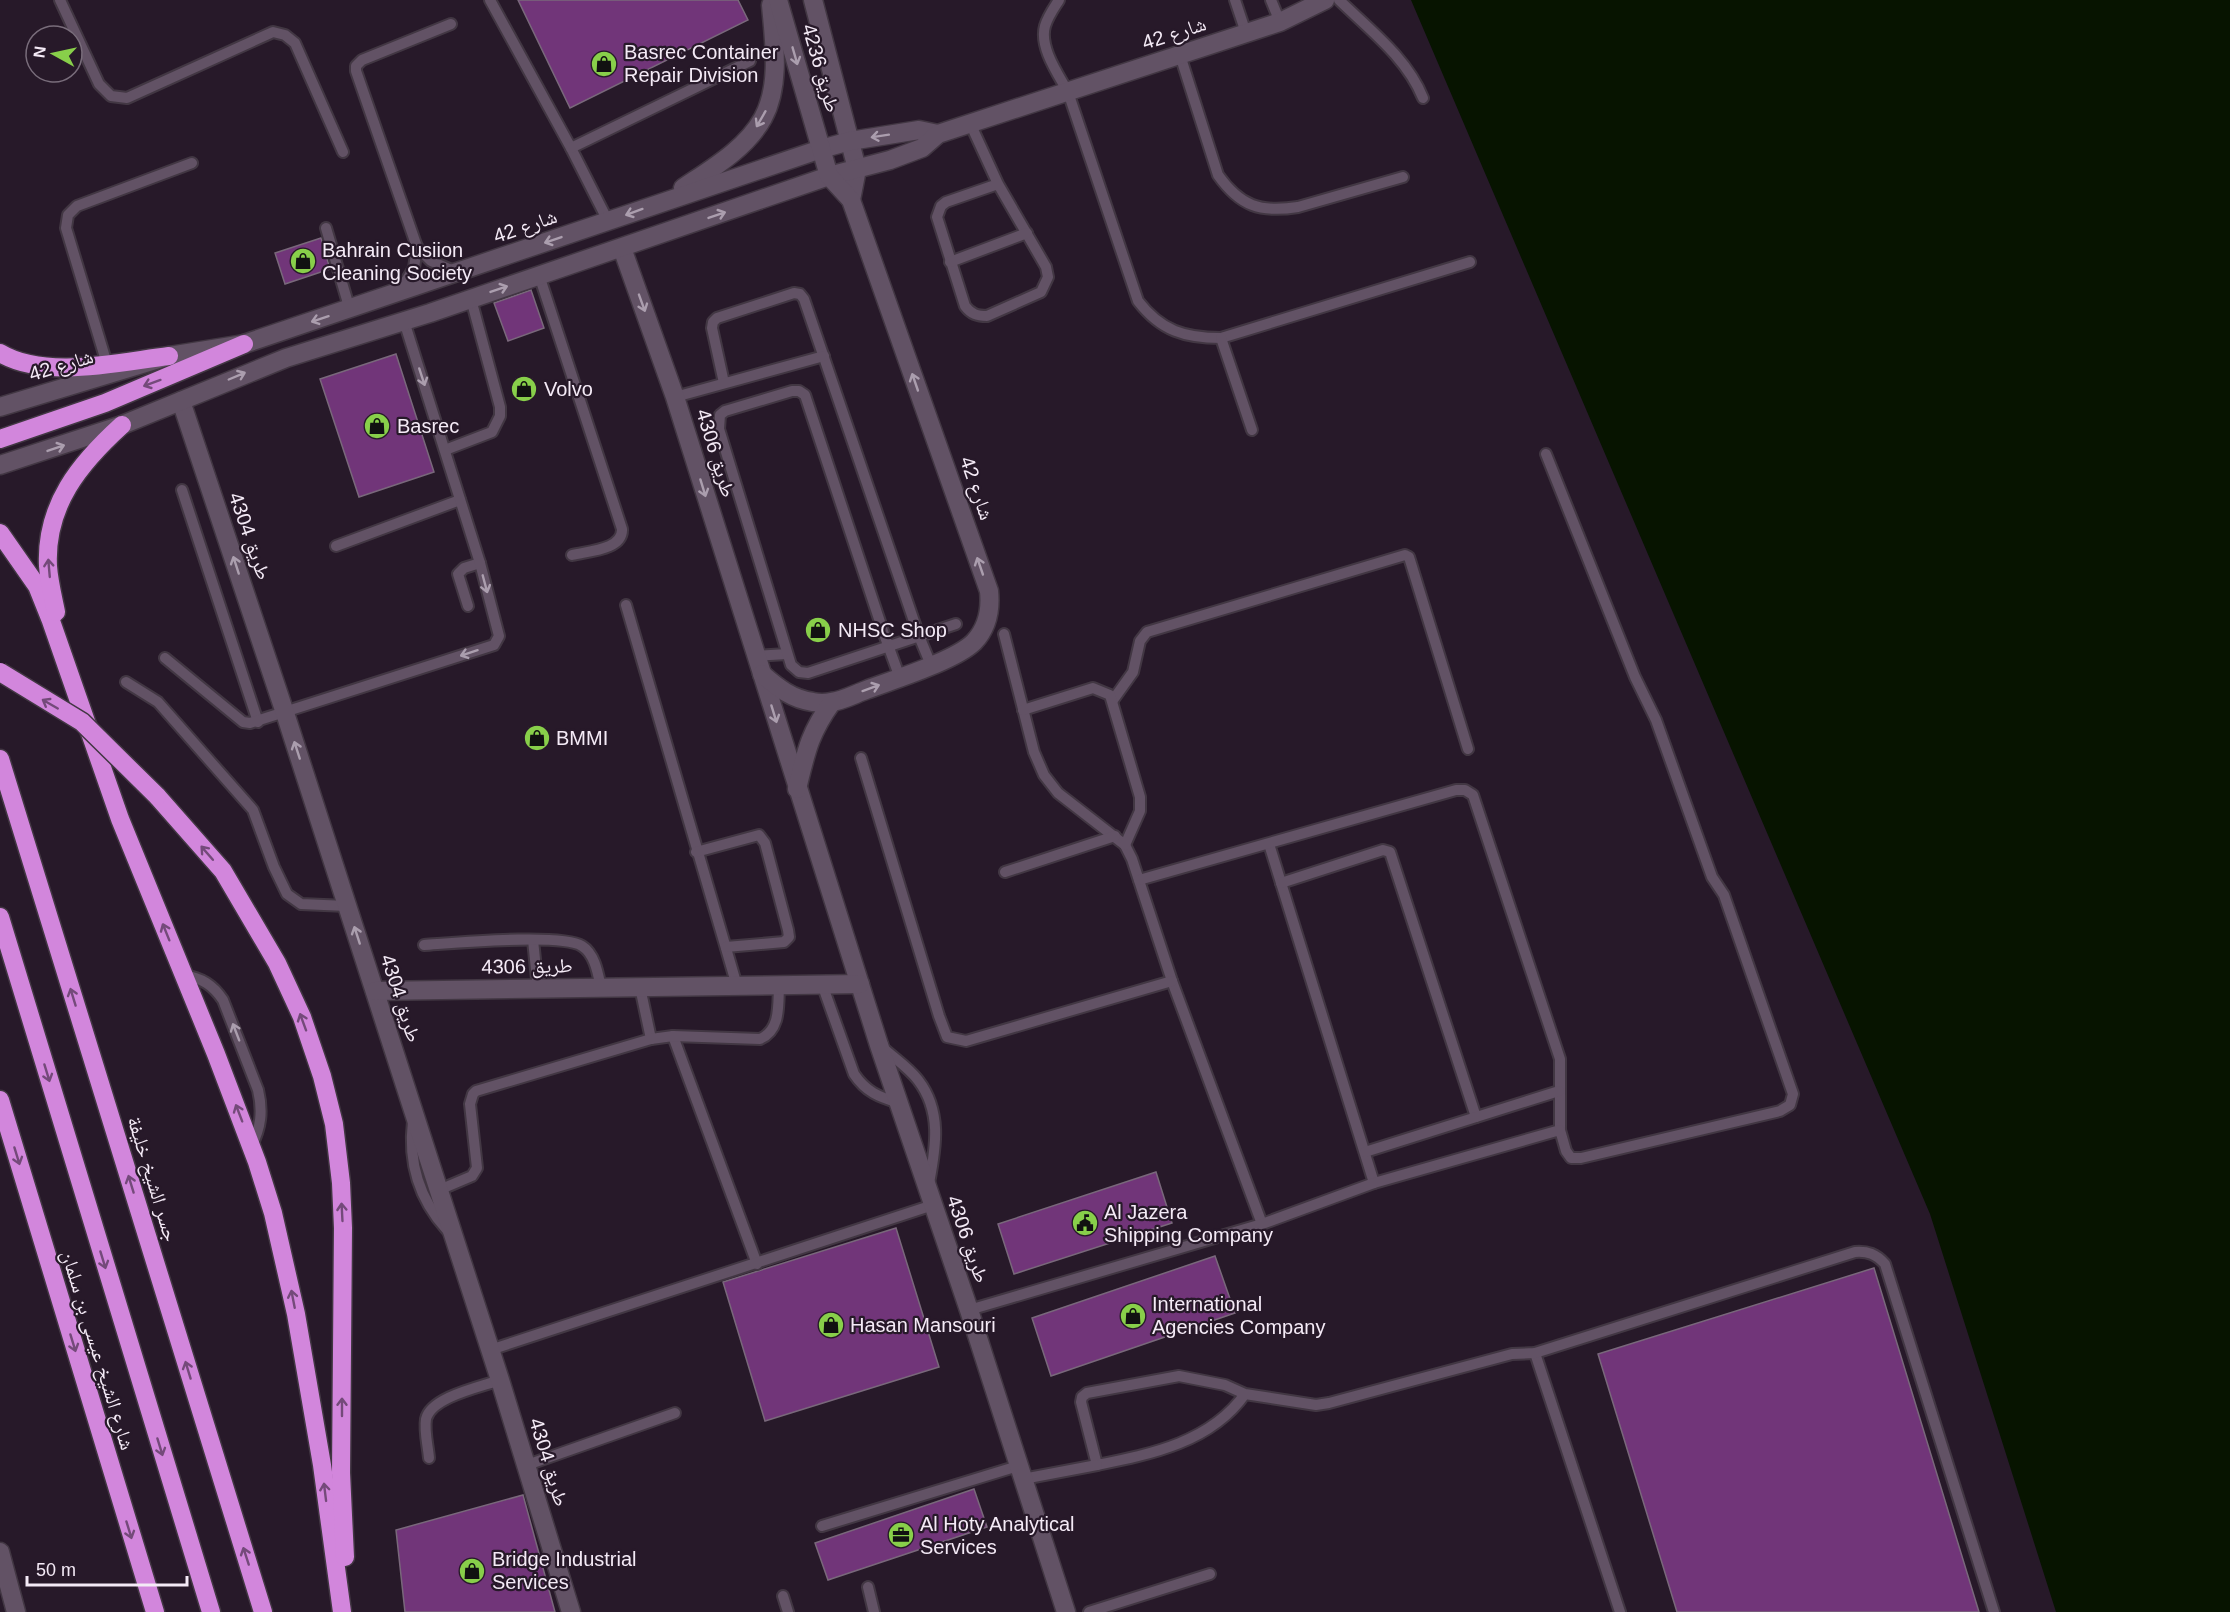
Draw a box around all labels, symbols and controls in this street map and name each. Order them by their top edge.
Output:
street label: شارع 42 [1139,12,1209,56]
street label: طريق 4236 [797,21,844,115]
north arrow [24,24,84,84]
place label: Basrec Container Repair Division [624,41,779,86]
text: N [30,45,49,59]
one-way arrow [790,46,801,65]
shop icon: Basrec Container Repair Division [589,49,619,79]
one-way arrow [754,110,766,127]
one-way arrow [871,131,891,142]
street label: شارع 42 [490,205,560,249]
one-way arrow [625,207,644,218]
one-way arrow [707,209,726,220]
one-way arrow [544,236,563,247]
place label: Bahrain Cusiion Cleaning Society [322,239,472,284]
shop icon: Bahrain Cusiion Cleaning Society [288,246,318,276]
one-way arrow [489,283,508,294]
one-way arrow [637,293,648,312]
one-way arrow [311,314,330,325]
street label: شارع 42 [26,345,96,387]
one-way arrow [417,367,428,386]
one-way arrow [228,370,246,381]
one-way arrow [909,373,920,392]
shop icon: Volvo [509,374,539,404]
one-way arrow [143,378,162,389]
place label: Volvo [544,378,593,400]
street label: طريق 4306 [691,406,740,500]
shop icon: Basrec [362,411,392,441]
place label: Basrec [397,415,459,437]
one-way arrow [46,442,65,453]
street label: شارع 42 [954,453,998,523]
one-way arrow [698,478,709,497]
street label: طريق 4304 [224,489,275,583]
one-way arrow [229,556,240,575]
one-way arrow [974,557,985,575]
one-way arrow [43,558,54,578]
one-way arrow [480,574,492,593]
shop icon: NHSC Shop [803,615,833,645]
place label: NHSC Shop [838,619,947,641]
one-way arrow [460,648,479,659]
one-way arrow [861,682,879,693]
one-way arrow [42,697,59,709]
one-way arrow [769,704,780,723]
shop icon: BMMI [522,723,552,753]
place label: BMMI [556,727,608,749]
one-way arrow [291,741,302,760]
one-way arrow [200,846,214,861]
one-way arrow [160,923,171,941]
one-way arrow [351,926,362,945]
street label: طريق 4304 [376,951,426,1045]
street label: طريق 4306 [481,954,573,979]
one-way arrow [67,988,78,1007]
one-way arrow [297,1013,308,1032]
one-way arrow [230,1023,241,1041]
one-way arrow [42,1063,53,1082]
one-way arrow [232,1104,243,1122]
street label: جسر الشيخ خليفة [122,1114,183,1245]
one-way arrow [12,1146,23,1165]
one-way arrow [124,1175,135,1194]
street label: طريق 4306 [942,1192,993,1286]
place label: Al Jazera Shipping Company [1104,1201,1273,1246]
one-way arrow [337,1203,348,1223]
public building icon: Al Jazera Shipping Company [1070,1208,1100,1238]
street label: شارع الشيخ عيسى بن سلمان [55,1248,139,1453]
one-way arrow [98,1250,109,1269]
one-way arrow [287,1290,298,1310]
place label: International Agencies Company [1152,1293,1325,1338]
shop icon: International Agencies Company [1118,1301,1148,1331]
shop icon: Hasan Mansouri [816,1310,846,1340]
place label: Hasan Mansouri [850,1314,996,1336]
one-way arrow [68,1333,79,1352]
one-way arrow [182,1361,193,1380]
one-way arrow [336,1398,348,1418]
street label: طريق 4304 [524,1415,573,1509]
one-way arrow [155,1437,166,1456]
one-way arrow [320,1482,331,1502]
place label: Al Hoty Analytical Services [920,1513,1075,1558]
one-way arrow [124,1520,135,1539]
office icon: Al Hoty Analytical Services [886,1520,916,1550]
one-way arrow [240,1547,251,1566]
place label: Bridge Industrial Services [492,1548,637,1593]
scale bar [27,1549,188,1587]
shop icon: Bridge Industrial Services [457,1556,487,1586]
text: 50 m [36,1560,76,1580]

